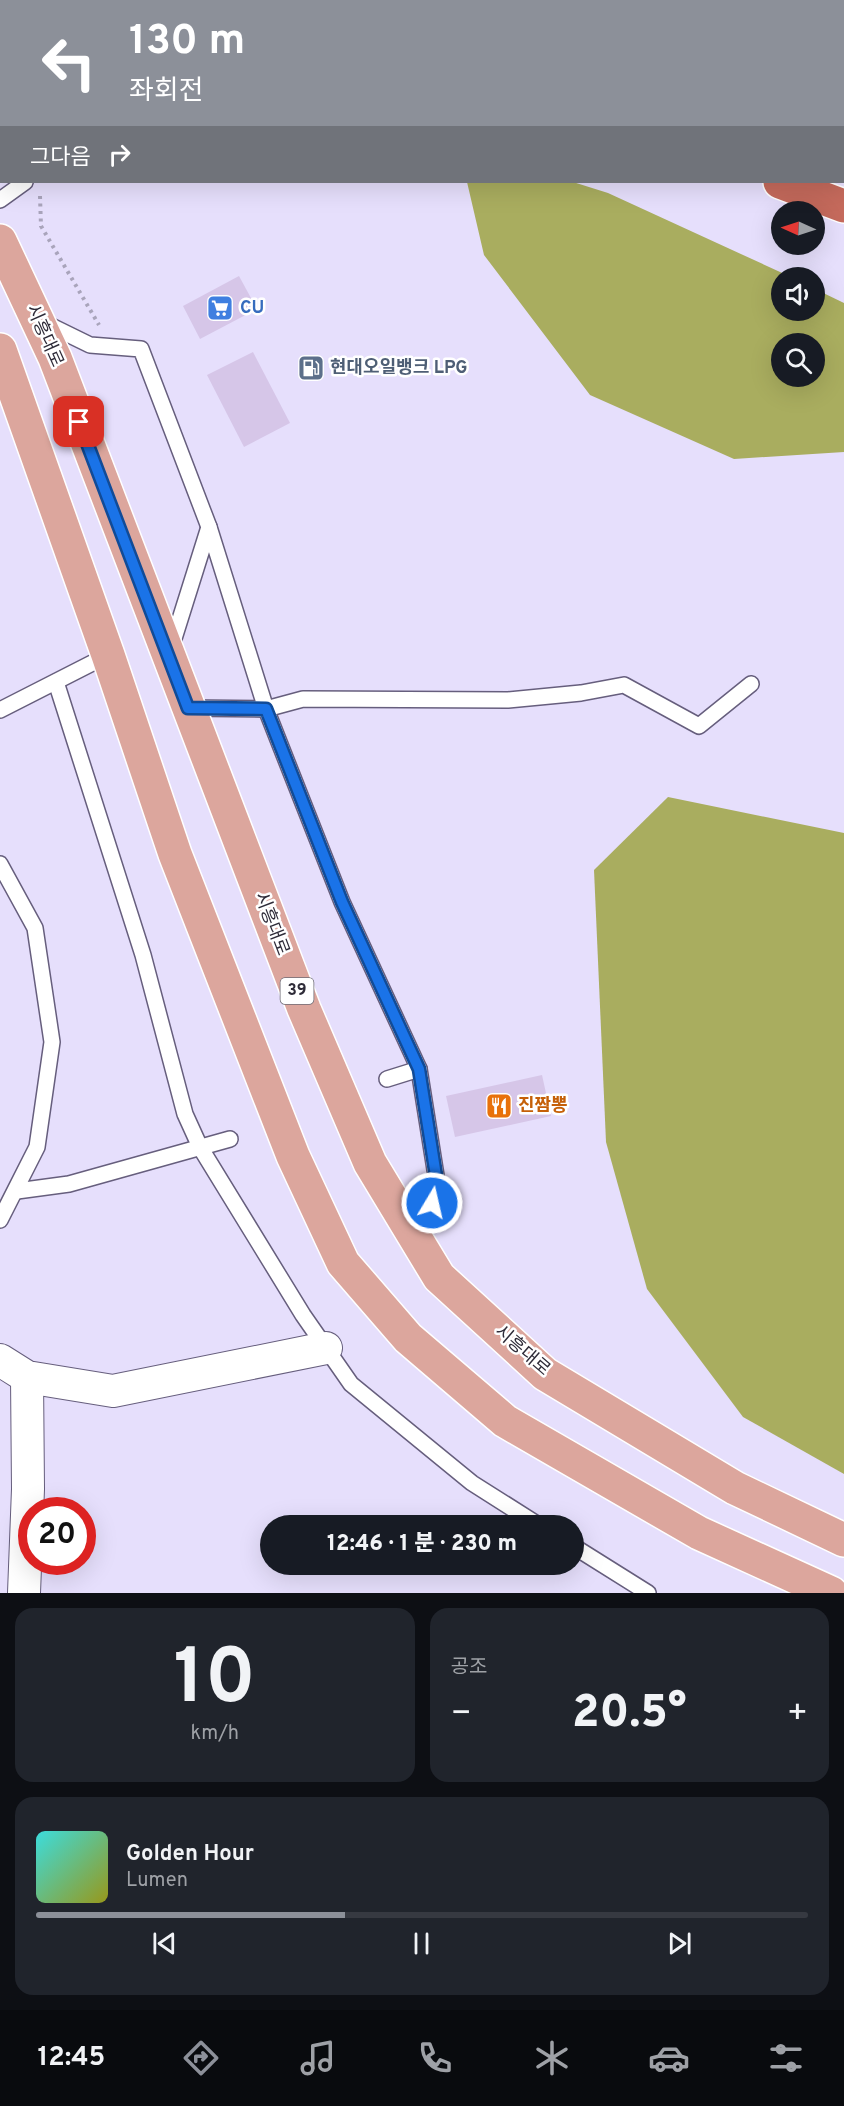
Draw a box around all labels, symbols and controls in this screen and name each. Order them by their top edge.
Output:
text: 130 m [129,16,245,69]
icon: left [30,24,108,102]
text: 좌회전 [129,75,204,109]
icon: right [103,138,136,171]
text: 그다음 [30,145,91,172]
north arrow [771,201,825,255]
map controls [771,201,825,387]
button: sound [771,267,825,321]
supermarket icon: CU [205,293,235,323]
place label: CU [240,297,264,320]
street label: 시흥대로 [20,301,68,371]
button: search [771,333,825,387]
fuel station icon: 현대오일뱅크 LPG [296,353,326,383]
place label: 현대오일뱅크 LPG [330,357,468,380]
pin [53,396,104,447]
icon: arrive [62,405,95,438]
street label: 시흥대로 [248,889,294,959]
road number: 39 [280,978,314,1004]
restaurant icon: 진짬뽕 [484,1091,514,1121]
place label: 진짬뽕 [518,1095,568,1118]
position arrow [400,1171,464,1235]
street label: 시흥대로 [489,1321,555,1381]
speed limit sign: 20 [18,1497,96,1575]
text: 12:46 · 1 분 · 230 m [327,1531,517,1558]
text: 10 [174,1632,256,1731]
text: 공조 [451,1655,487,1681]
text: 20.5° [572,1686,687,1743]
text: − [451,1694,472,1736]
text: + [787,1694,808,1736]
text: km/h [190,1721,239,1747]
text: Golden Hour [126,1841,254,1868]
text: Lumen [126,1868,188,1894]
icon: previous [148,1927,181,1960]
icon: pause [405,1927,438,1960]
icon: next [663,1927,696,1960]
icon: directions [180,2037,222,2079]
icon: music [297,2037,339,2079]
icon: phone [414,2037,456,2079]
icon: climate [531,2037,573,2079]
icon: car [648,2037,690,2079]
icon: filters [765,2037,807,2079]
text: 12:45 [37,2041,105,2075]

